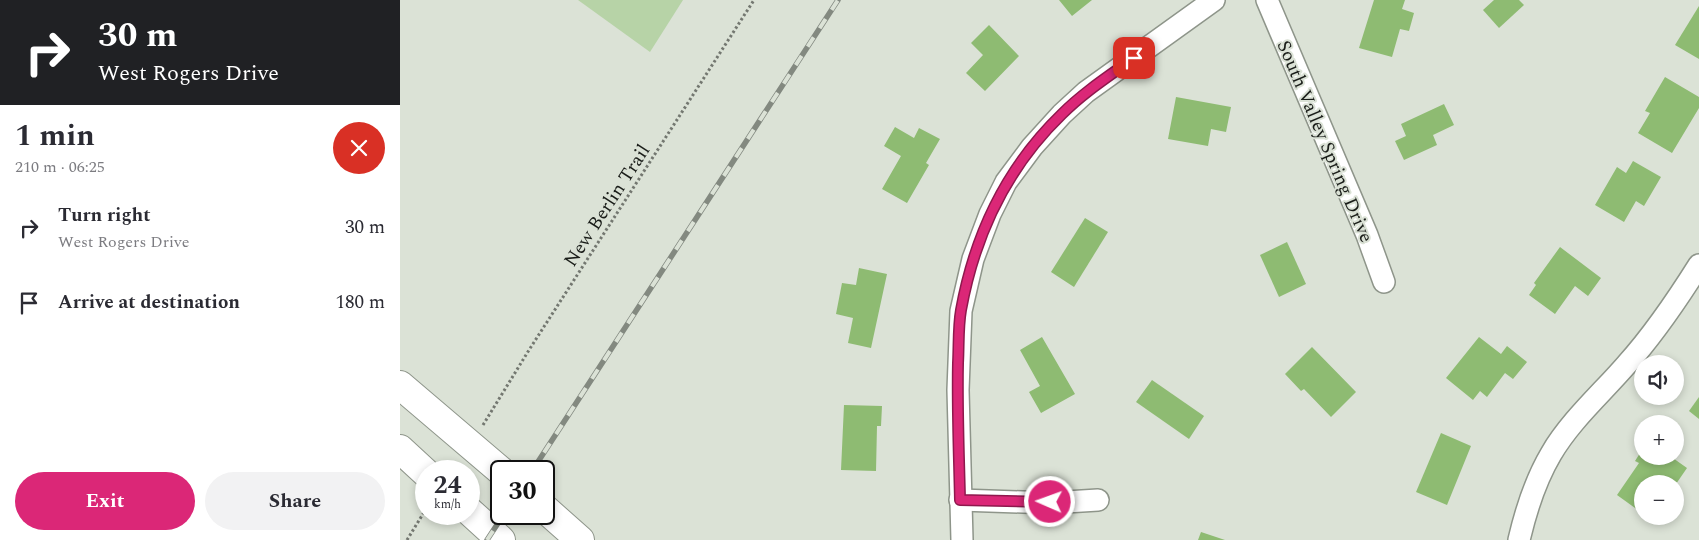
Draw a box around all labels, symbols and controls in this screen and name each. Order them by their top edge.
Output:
text: 30 m [98,9,178,62]
icon: right [15,20,80,85]
street label: South Valley Spring Drive [1269,36,1380,247]
pin [1113,37,1155,79]
icon: arrive [1120,44,1148,72]
text: West Rogers Drive [98,57,279,90]
text: 1 min [15,113,95,159]
button: close [333,122,385,174]
street label: New Berlin Trail [557,139,658,273]
text: 210 m · 06:25 [15,155,105,179]
text: Turn right [58,201,151,230]
text: 30 m [345,213,385,242]
icon: right [15,214,43,242]
text: West Rogers Drive [58,230,190,254]
text: Arrive at destination [58,288,240,317]
text: 180 m [335,288,385,317]
icon: arrive [15,289,43,317]
map controls [1634,355,1684,525]
button: sound [1634,355,1684,405]
button: + [1634,415,1684,465]
speed limit sign: 30 [490,460,555,525]
text: 24 [433,467,462,505]
button: Exit [15,472,195,530]
button: Share [205,472,385,530]
position arrow [1023,475,1075,527]
button: − [1634,475,1684,525]
text: km/h [434,495,461,514]

